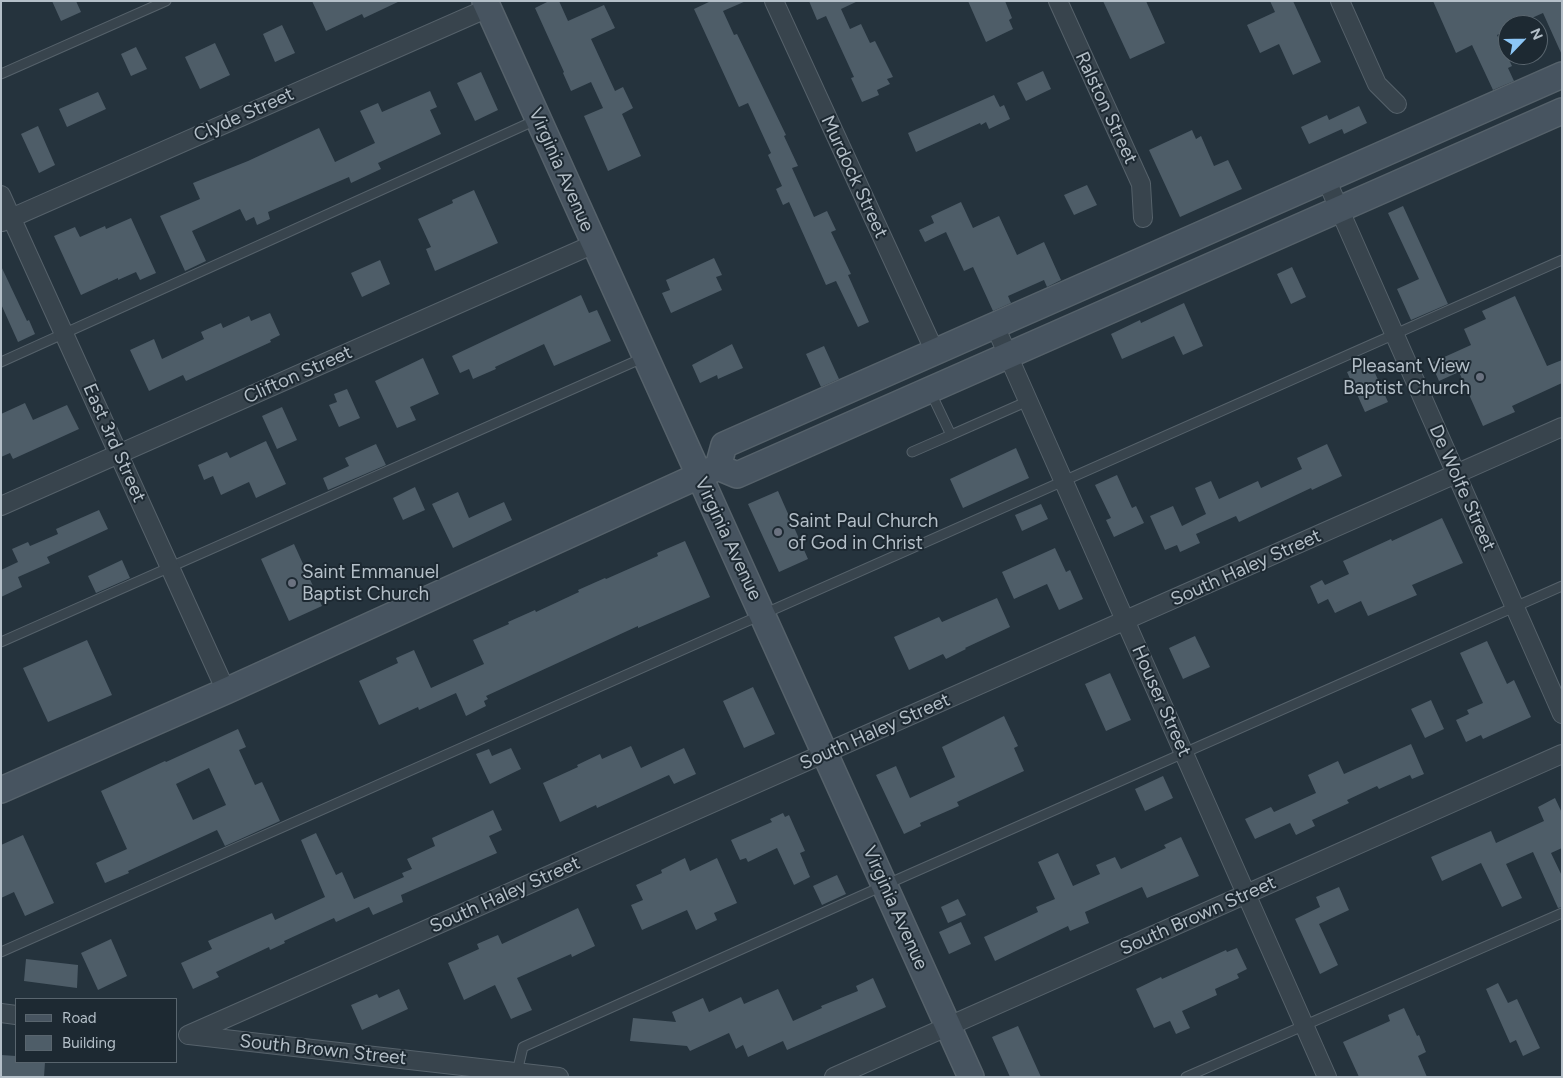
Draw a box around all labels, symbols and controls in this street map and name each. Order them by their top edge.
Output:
north arrow [1498,15,1548,65]
text: N [1526,26,1546,42]
street label: Ralston Street [1070,48,1142,168]
street label: Clyde Street [190,83,298,147]
street label: Virginia Avenue [523,105,599,235]
street label: Murdock Street [816,112,892,242]
street label: Clifton Street [240,341,356,409]
place label: Pleasant View Baptist Church [1343,355,1470,399]
marker: Pleasant View Baptist Church [1474,371,1486,383]
street label: East 3rd Street [78,380,150,506]
street label: De Wolfe Street [1424,421,1500,555]
street label: Virginia Avenue [690,474,766,604]
place label: Saint Paul Church of God in Christ [788,510,938,554]
street label: South Haley Street [1167,525,1325,611]
marker: Saint Paul Church of God in Christ [772,526,784,538]
place label: Saint Emmanuel Baptist Church [302,561,439,605]
marker: Saint Emmanuel Baptist Church [286,577,298,589]
street label: Houser Street [1126,642,1196,760]
street label: South Haley Street [796,689,954,775]
street label: Virginia Avenue [857,843,933,973]
street label: South Haley Street [426,852,584,938]
street label: South Brown Street [1117,871,1279,961]
legend [15,998,178,1063]
text: Road [62,1009,97,1027]
street label: South Brown Street [238,1030,408,1070]
text: Building [62,1034,116,1052]

